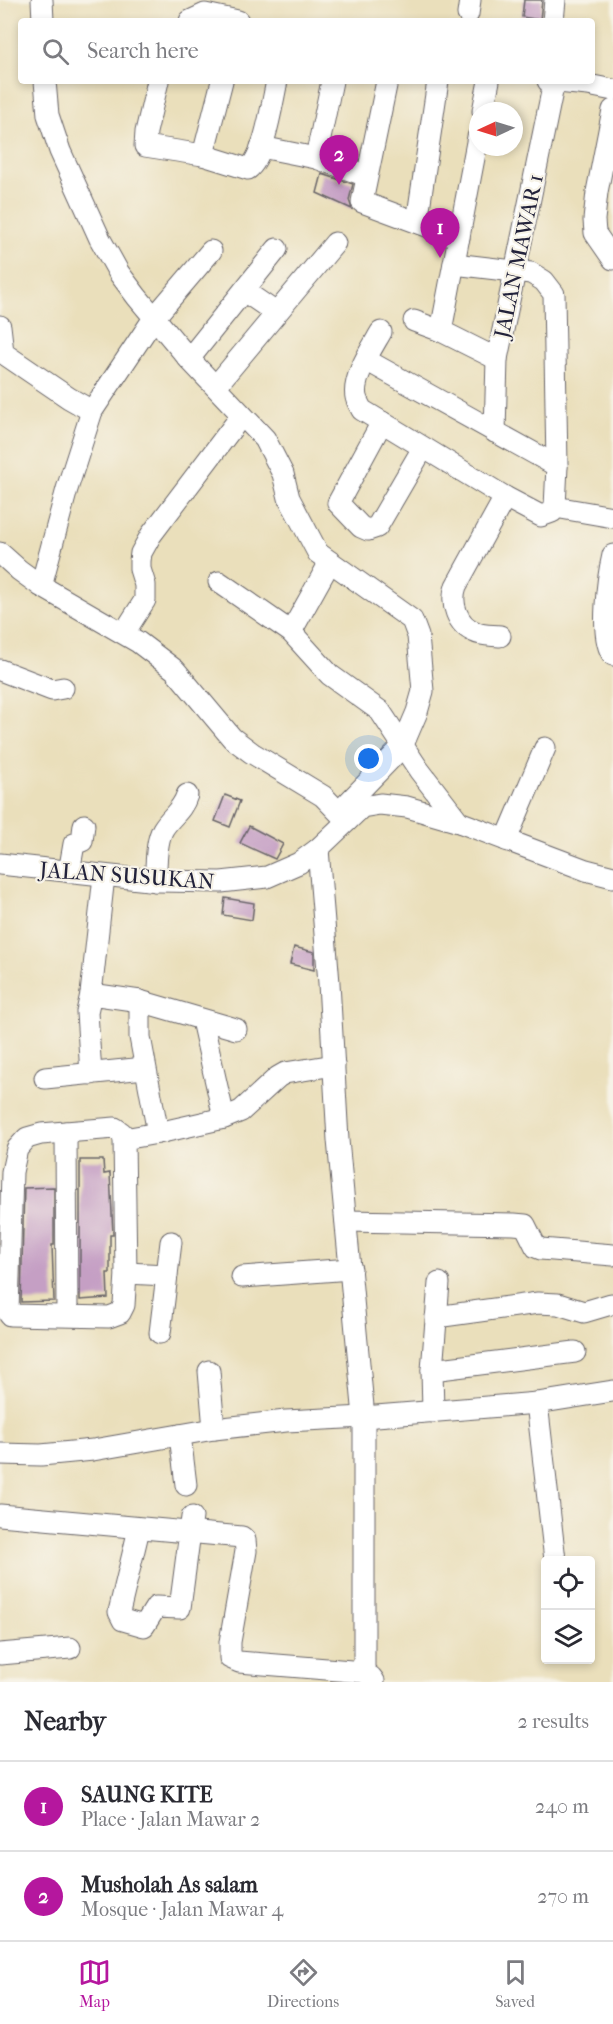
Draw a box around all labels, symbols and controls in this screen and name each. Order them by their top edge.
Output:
search box [18,18,595,84]
icon: search [39,35,72,68]
text: Search here [87,38,199,64]
north arrow [469,102,523,156]
pin: 2 [320,136,358,185]
street label: JALAN MAWAR 1 [488,172,549,343]
pin: 1 [420,208,460,258]
your location [354,744,383,773]
street label: JALAN SUSUKAN [36,857,216,895]
map controls [541,1556,595,1664]
button: locate [541,1556,595,1610]
button: layers [541,1610,595,1664]
text: Nearby [24,1706,106,1737]
text: 2 results [518,1710,589,1733]
text: SAUNG KITE [81,1782,213,1808]
text: 1 [40,1795,47,1818]
text: 240 m [535,1795,589,1818]
text: Place · Jalan Mawar 2 [81,1808,260,1831]
text: Musholah As salam [81,1872,258,1898]
text: 2 [38,1885,49,1908]
text: 270 m [537,1885,589,1908]
text: Mosque · Jalan Mawar 4 [81,1898,283,1921]
tab: Map [78,1956,111,2011]
tab: Directions [267,1956,339,2011]
tab: Saved [495,1956,535,2011]

